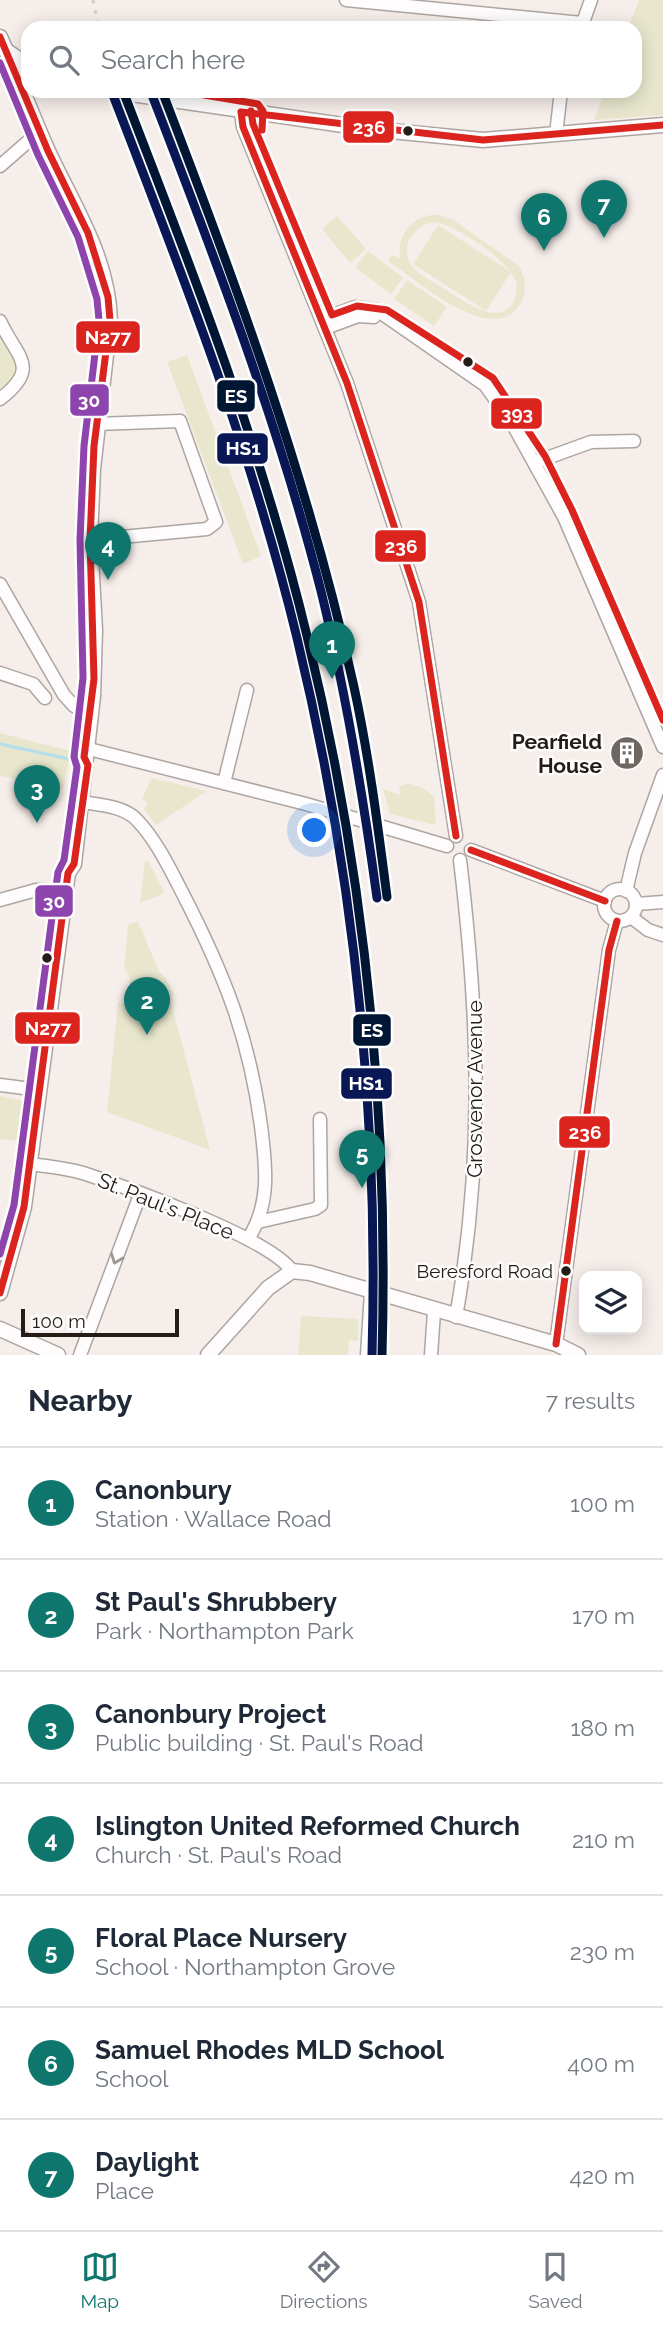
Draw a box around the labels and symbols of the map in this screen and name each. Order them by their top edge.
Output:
line badge: 236 [342,110,395,144]
text: 236 [353,116,385,138]
unlabelled marker [401,124,415,138]
pin: 7 [581,180,627,238]
pin: 6 [521,193,567,251]
line badge: N277 [75,320,141,354]
text: N277 [85,326,132,348]
unlabelled marker [461,355,475,369]
line badge: ES [216,379,256,413]
line badge: 30 [69,383,110,417]
text: ES [224,385,248,407]
text: 30 [78,389,100,411]
line badge: 393 [490,397,543,430]
text: 393 [501,402,533,424]
line badge: HS1 [216,432,269,465]
text: HS1 [225,437,261,459]
pin: 4 [85,522,131,580]
line badge: 236 [374,529,427,563]
text: 236 [385,535,417,557]
pin: 1 [309,621,355,679]
place label: Pearfield House [512,729,602,778]
building icon: Pearfield House [608,734,646,772]
pin: 3 [14,765,60,823]
your location [297,813,331,847]
line badge: 30 [34,884,74,918]
text: 30 [43,890,65,912]
unlabelled marker [40,951,54,965]
pin: 2 [124,977,170,1035]
street label: Grosvenor Avenue [462,1000,487,1178]
line badge: N277 [14,1011,81,1045]
line badge: ES [352,1013,392,1047]
text: N277 [25,1017,72,1039]
text: ES [360,1019,384,1041]
line badge: HS1 [340,1067,393,1100]
text: HS1 [348,1072,384,1094]
line badge: 236 [558,1115,611,1149]
text: 236 [569,1121,601,1143]
pin: 5 [339,1130,385,1188]
street label: St. Paul's Place [94,1167,238,1245]
one-way arrow [110,1253,124,1265]
place label: Beresford Road [417,1260,553,1282]
marker: Beresford Road [559,1264,573,1278]
scale bar [21,1306,178,1338]

